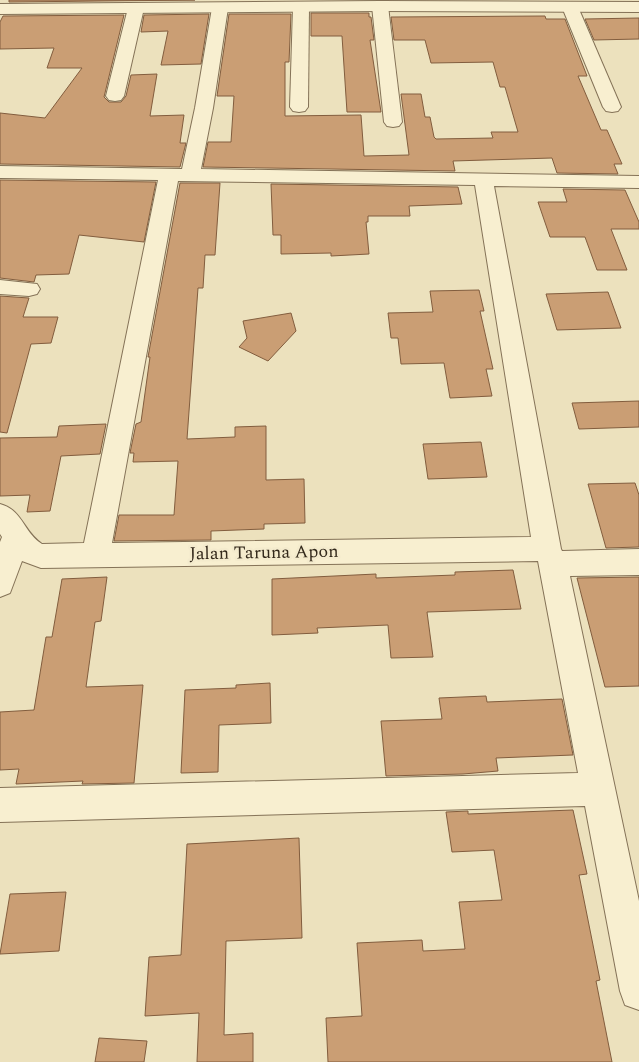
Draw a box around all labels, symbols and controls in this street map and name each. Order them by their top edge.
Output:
street label: Jalan Taruna Apon [189,538,339,567]

